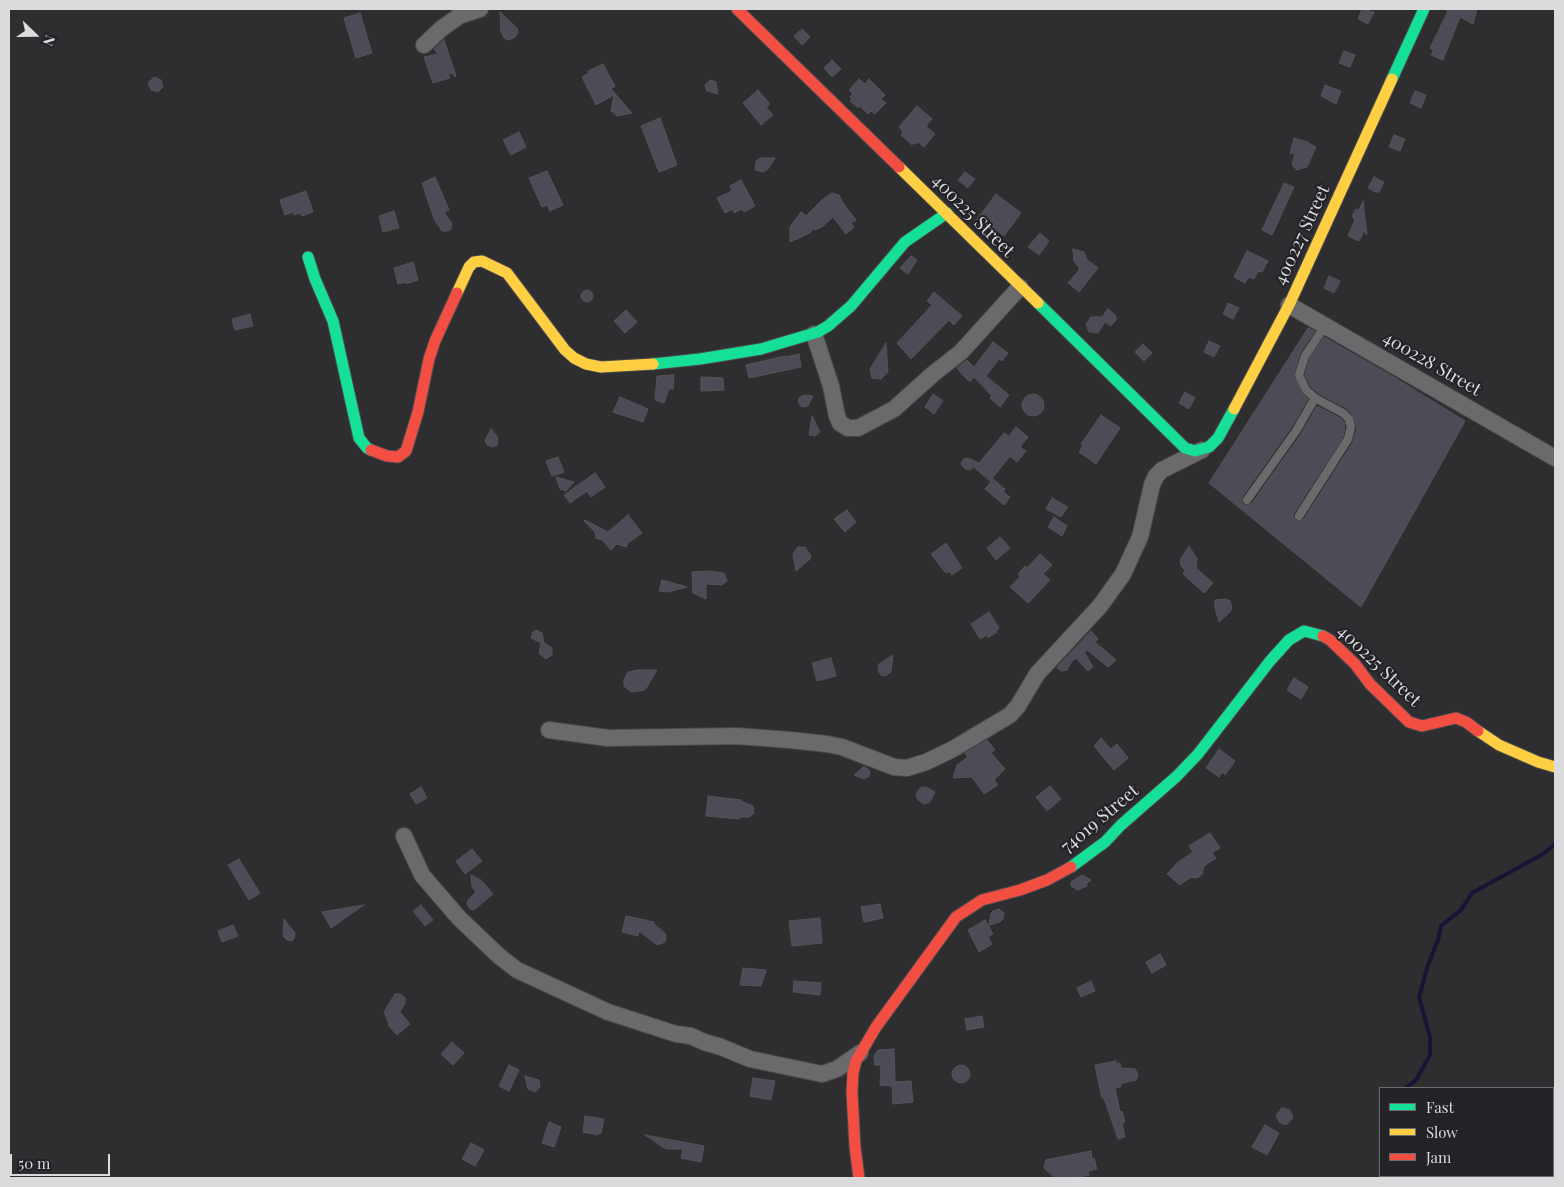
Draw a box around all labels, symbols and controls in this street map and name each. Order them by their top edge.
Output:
north arrow [10,10,60,60]
text: N [39,33,60,49]
street label: 400225 Street [927,170,1019,262]
street label: 400227 Street [1269,182,1335,288]
street label: 400228 Street [1379,327,1485,401]
street label: 400225 Street [1333,621,1425,711]
street label: 74019 Street [1057,780,1143,858]
legend [1379,1087,1554,1177]
text: Fast [1426,1097,1454,1117]
text: Slow [1426,1122,1458,1142]
scale bar [12,1144,112,1176]
text: Jam [1426,1147,1451,1167]
text: 50 m [18,1153,50,1173]

